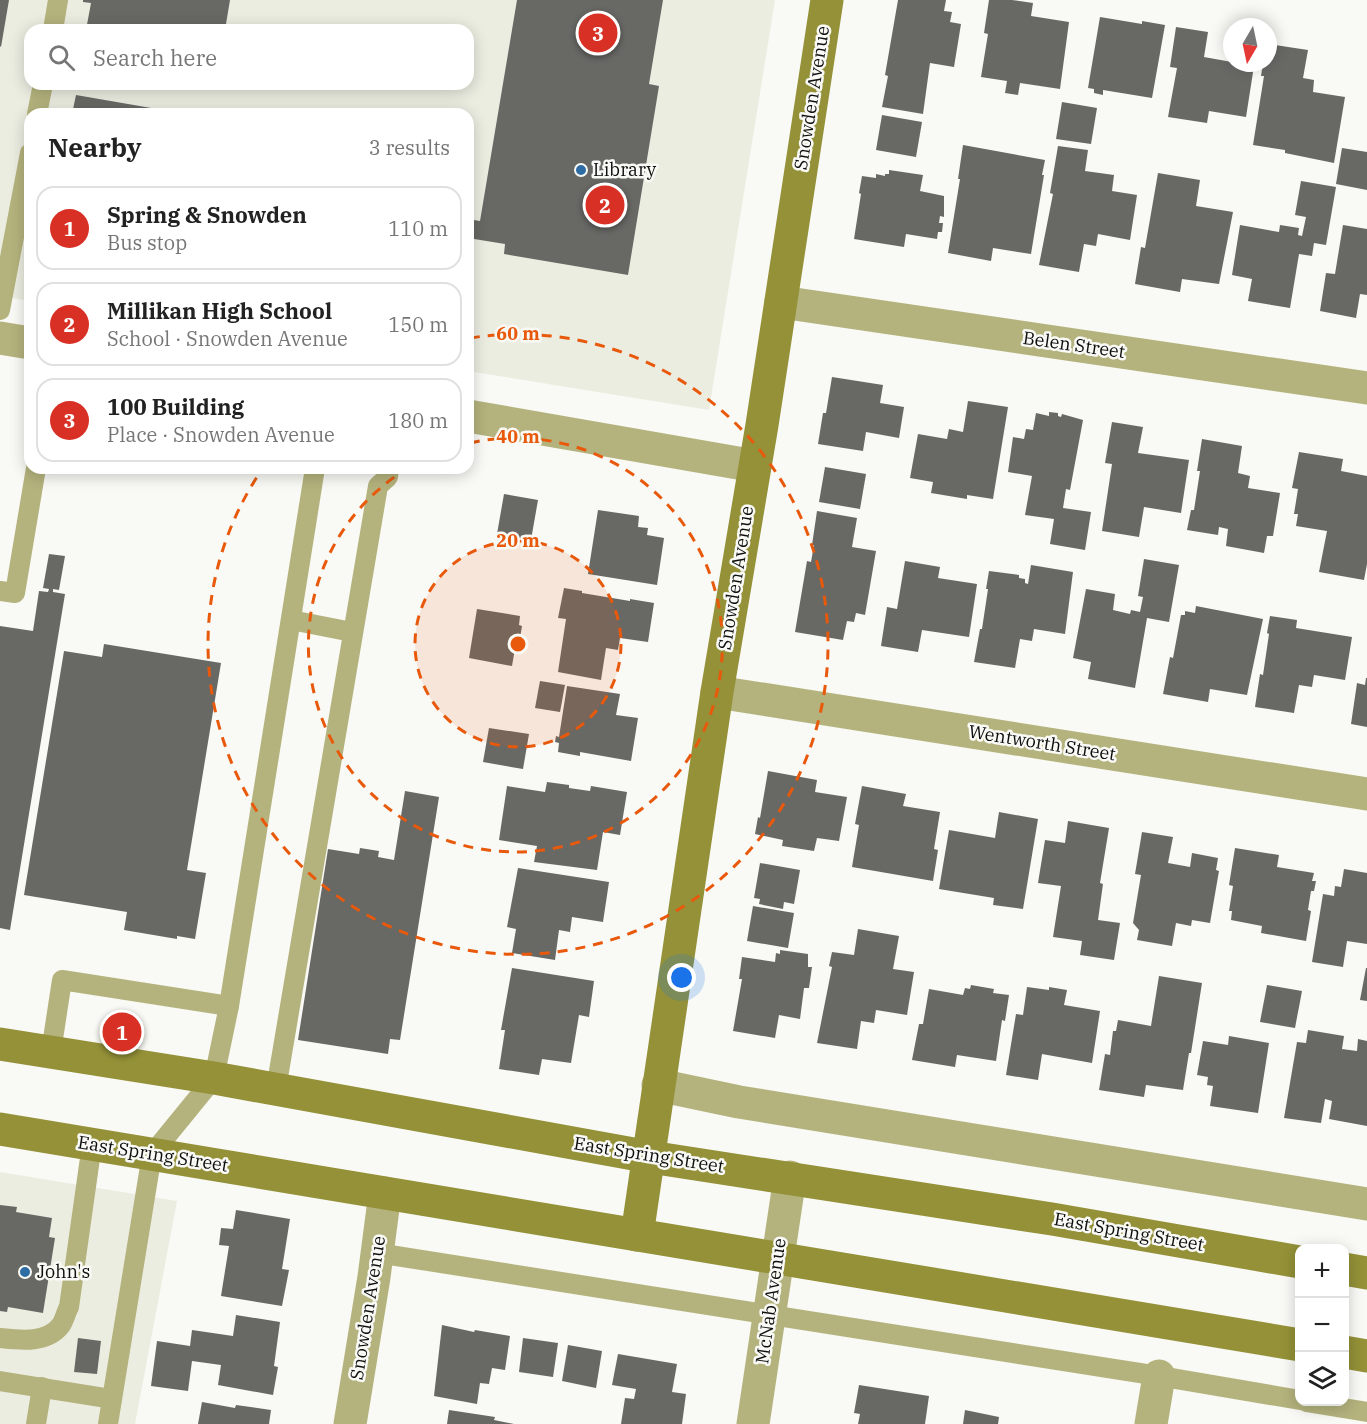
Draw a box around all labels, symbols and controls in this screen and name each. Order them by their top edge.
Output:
pin: 3 [578,10,618,56]
north arrow [1223,18,1277,72]
search box [24,24,474,90]
street label: Snowden Avenue [789,24,834,172]
icon: search [45,41,78,74]
text: Search here [93,43,217,72]
text: Nearby [48,130,142,164]
text: 3 results [369,134,450,161]
place label: Library [593,158,656,181]
marker: Library [574,163,588,177]
pin: 2 [586,182,624,228]
text: Spring & Snowden [107,200,307,229]
text: 1 [64,215,76,242]
text: 110 m [388,215,448,242]
text: Bus stop [107,229,187,256]
text: Millikan High School [107,296,332,325]
text: 2 [64,311,76,338]
text: 150 m [388,311,448,338]
text: 60 m [496,322,540,345]
text: School · Snowden Avenue [107,325,348,352]
street label: Belen Street [1021,326,1127,363]
text: 100 Building [107,392,244,421]
text: 3 [64,407,76,434]
text: 180 m [388,407,448,434]
text: Place · Snowden Avenue [107,421,335,448]
text: 40 m [496,425,540,448]
street label: Snowden Avenue [713,504,758,652]
text: 20 m [496,529,540,552]
centre of rings [508,634,528,654]
street label: Wentworth Street [967,720,1117,765]
your location [667,963,696,992]
pin: 1 [102,1010,142,1054]
street label: East Spring Street [76,1130,230,1177]
street label: East Spring Street [572,1131,726,1178]
street label: East Spring Street [1052,1207,1206,1256]
street label: Snowden Avenue [345,1234,390,1382]
street label: McNab Avenue [750,1237,791,1365]
map controls [1295,1244,1349,1406]
button: + [1295,1244,1349,1298]
place label: John's [37,1260,90,1283]
marker: John's [18,1265,32,1279]
button: − [1295,1298,1349,1352]
button: layers [1295,1352,1349,1406]

